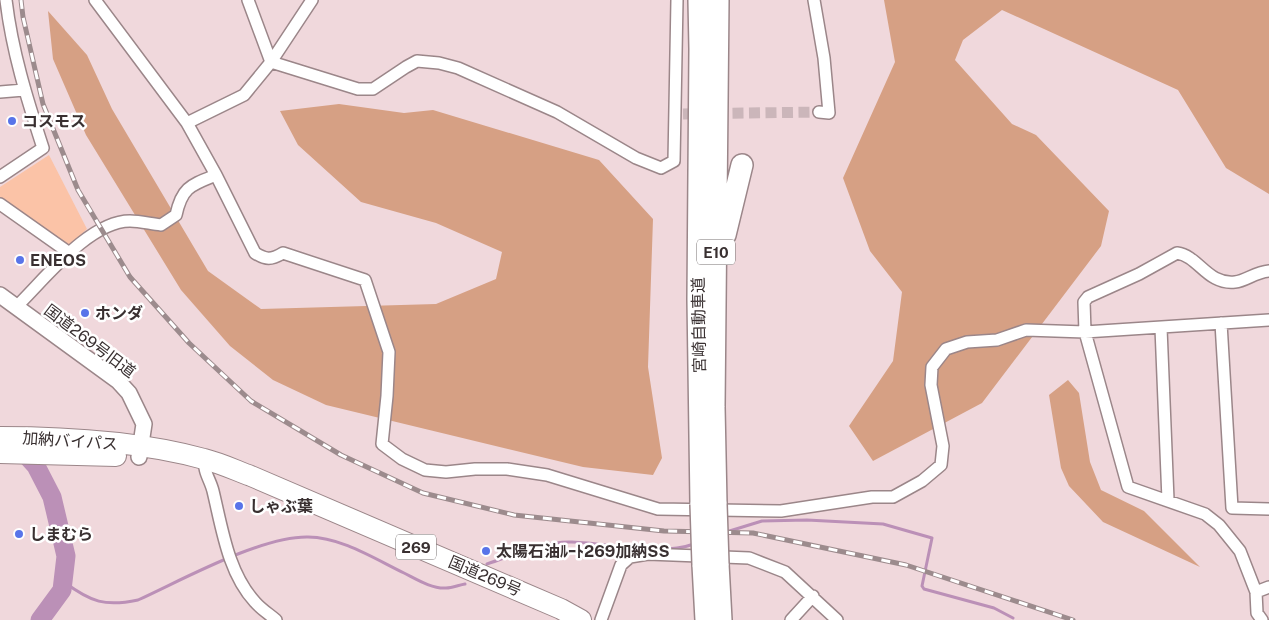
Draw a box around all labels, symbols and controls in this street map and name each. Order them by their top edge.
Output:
place label: コスモス [22,112,86,131]
marker: コスモス [6,115,18,127]
road number: E10 [697,240,735,264]
place label: ENEOS [30,251,86,270]
marker: ENEOS [14,254,26,266]
street label: 宮崎自動車道 [689,277,709,373]
street label: 国道269号旧道 [41,300,139,382]
place label: ホンダ [95,304,143,323]
marker: ホンダ [79,307,91,319]
street label: 加納バイパス [22,428,118,454]
place label: しゃぶ葉 [249,497,313,516]
marker: しゃぶ葉 [233,500,245,512]
place label: しまむら [29,525,93,544]
marker: しまむら [13,528,25,540]
road number: 269 [396,534,436,560]
place label: 太陽石油ﾙｰﾄ269加納SS [496,542,670,561]
marker: 太陽石油ﾙｰﾄ269加納SS [480,545,492,557]
street label: 国道269号 [446,552,524,600]

